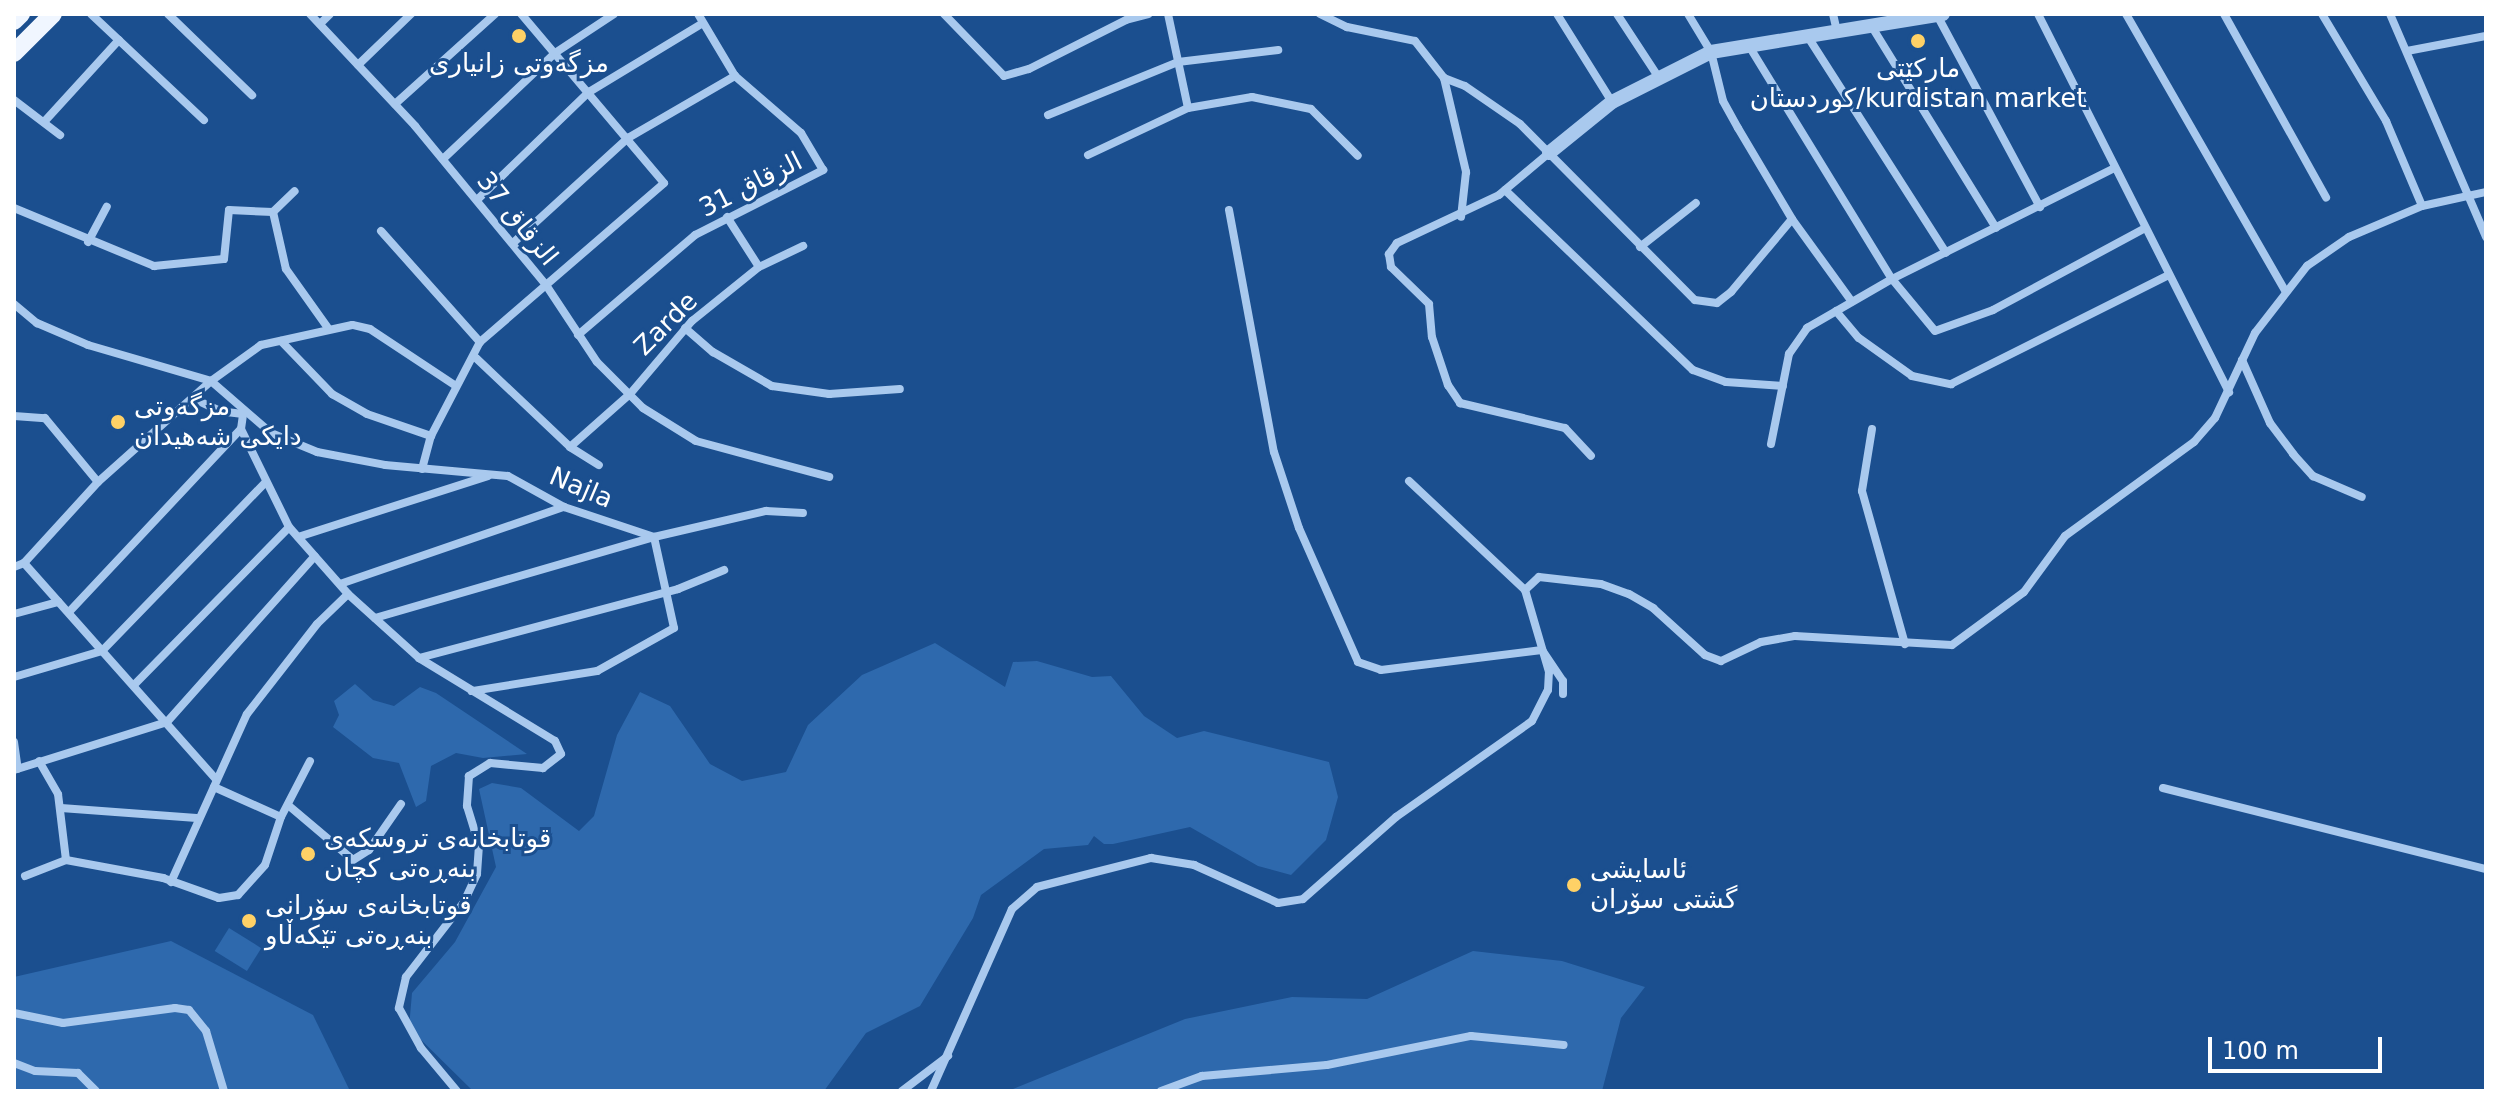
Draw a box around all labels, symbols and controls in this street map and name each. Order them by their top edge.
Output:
marker: مزگەوتی زانیاری [510,27,528,45]
marker: مارکێتی کوردستان/kurdistan market [1909,32,1927,50]
place label: مزگەوتی زانیاری [429,48,609,80]
place label: مارکێتی کوردستان/kurdistan market [1750,53,2086,114]
street label: الزقاق 31 [694,146,808,224]
street label: الزقاق 37 [470,166,564,272]
street label: Zarde [628,286,704,362]
place label: مزگەوتی دایکی شەهیدان [134,391,302,452]
marker: مزگەوتی دایکی شەهیدان [109,413,127,431]
street label: Najla [545,461,617,515]
place label: قوتابخانەی تروسکەی بنەڕەتی کچان [324,823,551,884]
marker: قوتابخانەی تروسکەی بنەڕەتی کچان [299,845,317,863]
place label: ئاسایشی گشتی سۆران [1590,854,1737,916]
marker: ئاسایشی گشتی سۆران [1565,876,1583,894]
place label: قوتابخانەی سۆرانی بنەڕەتی تێکەڵاو [265,890,472,952]
marker: قوتابخانەی سۆرانی بنەڕەتی تێکەڵاو [240,912,258,930]
scale bar [2212,1021,2386,1071]
text: 100 m [2222,1037,2299,1065]

